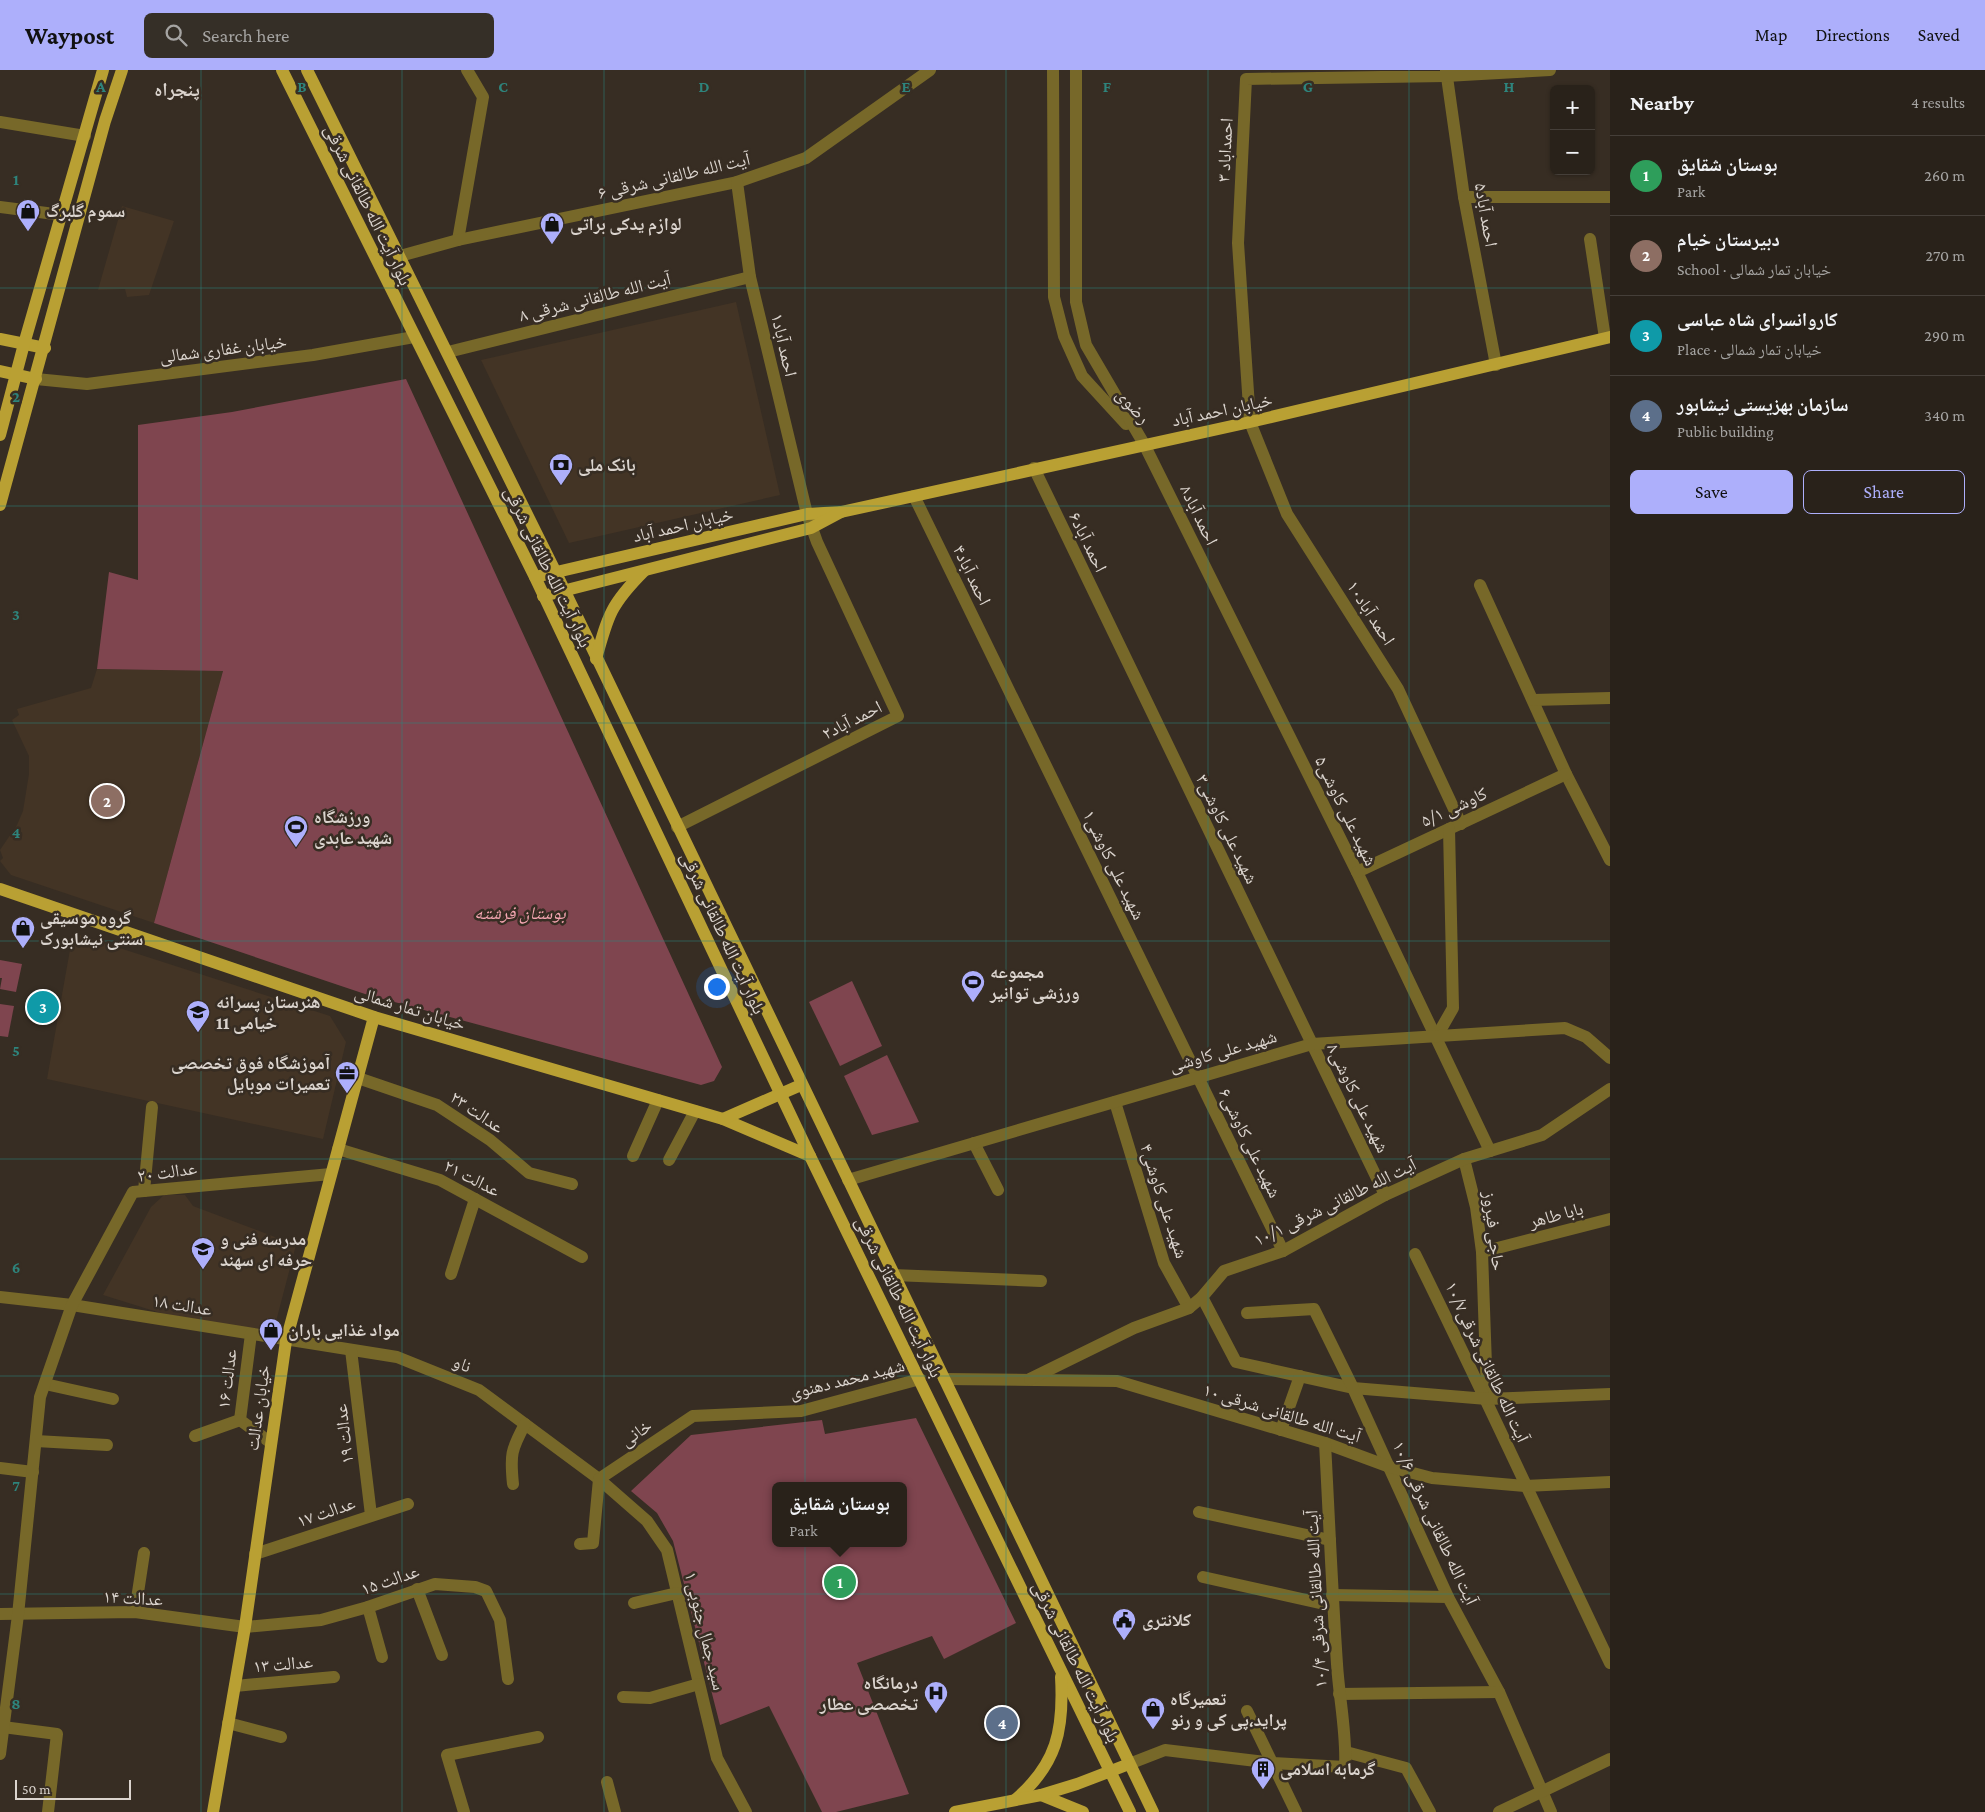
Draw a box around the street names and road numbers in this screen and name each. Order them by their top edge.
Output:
street label: احمداباد ۳ [1213,117,1237,183]
street label: بلوار آیت الله طالقانی شرقی [319,121,416,289]
street label: آیت الله طالقانی شرقی ۶ [596,149,753,204]
street label: احمد آباد۵ [1470,182,1501,249]
street label: آیت الله طالقانی شرقی ۸ [517,268,674,326]
street label: احمد آباد۱ [766,311,801,379]
street label: خیابان غفاری شمالی [158,331,288,368]
street label: رضوی [1111,384,1154,428]
street label: خیابان احمد آباد [1170,390,1274,431]
street label: احمد آباد۸ [1175,482,1222,549]
street label: بلوار آیت الله طالقانی شرقی [499,483,596,651]
street label: خیابان احمد آباد [631,504,735,547]
street label: احمد آباد۶ [1064,509,1111,576]
street label: احمد آباد۴ [948,542,995,609]
street label: احمد آباد۱۰ [1342,577,1399,649]
street label: احمد آباد۲ [819,696,885,744]
street label: شهید علی کاوشی۵ [1310,753,1381,869]
street label: شهید علی کاوشی۳ [1191,771,1262,887]
street label: کاوشی ۵/۱ [1418,783,1491,832]
street label: شهید علی کاوشی۱ [1078,807,1149,923]
street label: بلوار آیت الله طالقانی شرقی [676,849,769,1018]
street label: خیابان تمار شمالی [352,982,468,1035]
street label: شهید علی کاوشی [1167,1026,1279,1077]
street label: شهید علی کاوشی۸ [1322,1040,1393,1156]
street label: شهید علی کاوشی۶ [1214,1085,1285,1201]
street label: عدالت ۲۳ [447,1087,507,1137]
street label: شهید علی کاوشی۴ [1135,1141,1192,1261]
street label: آیت الله طالقانی شرقی ۱۰/۱ [1251,1154,1420,1251]
street label: عدالت ۲۱ [441,1155,503,1201]
street label: عدالت ۲۰ [136,1158,198,1186]
street label: حاجی فیروز [1478,1189,1509,1272]
street label: بابا طاهر [1526,1198,1585,1233]
street label: بلوار آیت الله طالقانی شرقی [850,1213,947,1381]
street label: آیت الله طالقانی شرقی۱۰/۷ [1440,1279,1533,1446]
street label: عدالت ۱۸ [151,1290,213,1320]
street label: عدالت ۱۶ [213,1348,241,1410]
street label: ناو [450,1351,474,1377]
street label: شهید محمد دهنوی [787,1355,907,1404]
street label: خیابان عدالت [242,1364,275,1452]
street label: آیت الله طالقانی شرقی ۱۰ [1201,1380,1364,1448]
street label: عدالت ۱۹ [330,1403,358,1465]
street label: خانی [617,1415,656,1451]
street label: آیت الله طالقانی شرقی ۱۰/۶ [1387,1438,1482,1609]
street label: عدالت ۱۷ [294,1493,358,1531]
street label: آیت الله طالقانی شرقی ۱۰/۴ [1301,1509,1332,1688]
street label: عدالت ۱۵ [358,1561,422,1599]
street label: سید جمال جنوبی ۱ [680,1570,729,1693]
street label: بلوار آیت الله طالقانی شرقی [1027,1578,1124,1746]
street label: عدالت ۱۴ [103,1586,163,1610]
street label: عدالت ۱۳ [252,1651,314,1677]

